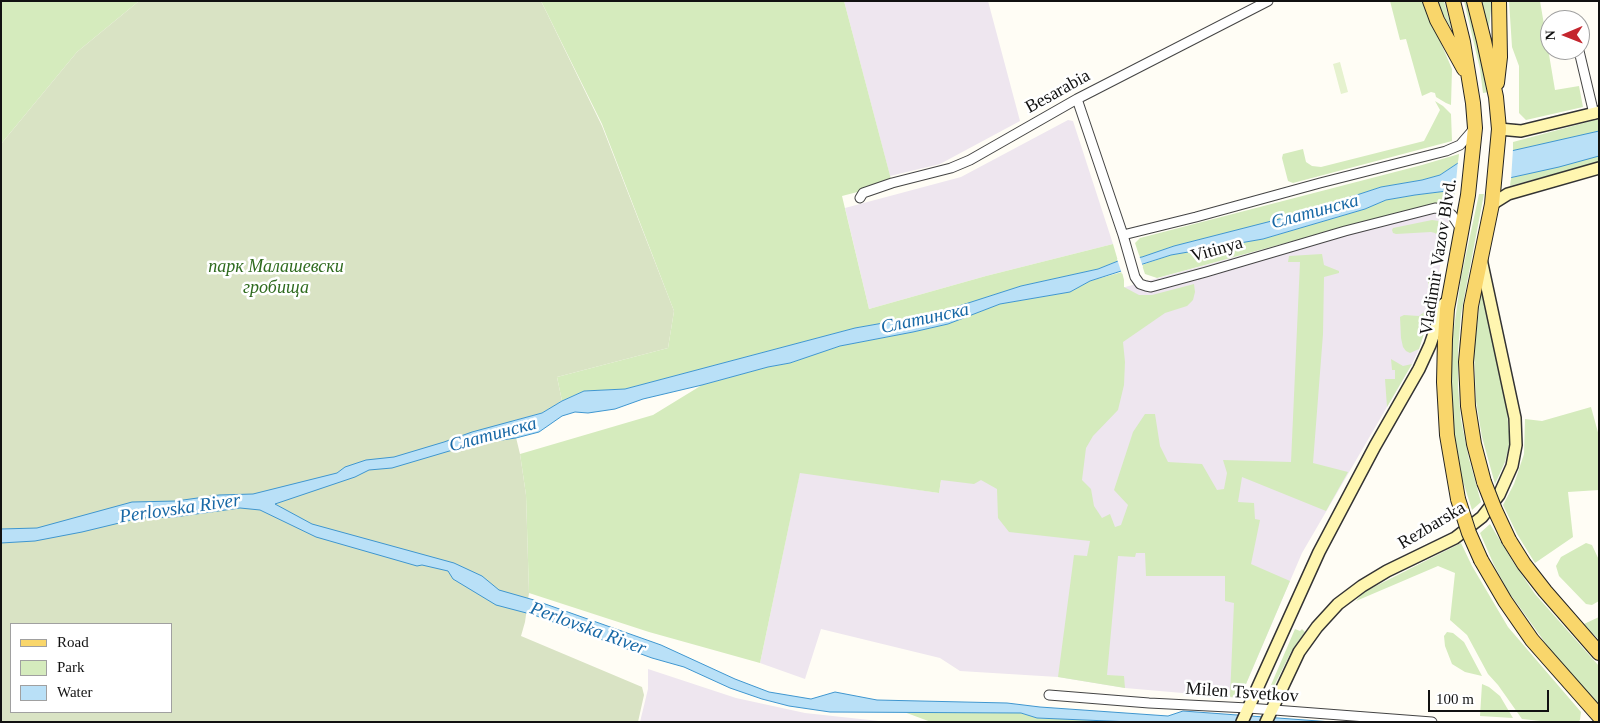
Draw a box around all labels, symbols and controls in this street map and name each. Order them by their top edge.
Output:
north arrow [1540,10,1590,60]
text: N [1543,30,1558,40]
street label: Besarabia [1022,65,1094,119]
street label: Vladimir Vazov Blvd. [1416,177,1462,337]
water label: Слатинска [1269,189,1361,235]
street label: Vitinya [1189,232,1245,268]
park label: парк Малашевски гробища [208,256,344,298]
water label: Слатинска [879,299,971,339]
water label: Слатинска [447,412,539,458]
water label: Perlovska River [118,489,242,529]
street label: Rezbarska [1394,497,1470,555]
water label: Perlovska River [527,597,649,661]
legend [10,623,172,713]
text: Road [57,634,89,650]
text: Park [57,659,85,675]
street label: Milen Tsvetkov [1185,678,1299,708]
scale bar [1430,680,1551,712]
text: Water [57,684,92,700]
text: 100 m [1436,691,1474,707]

